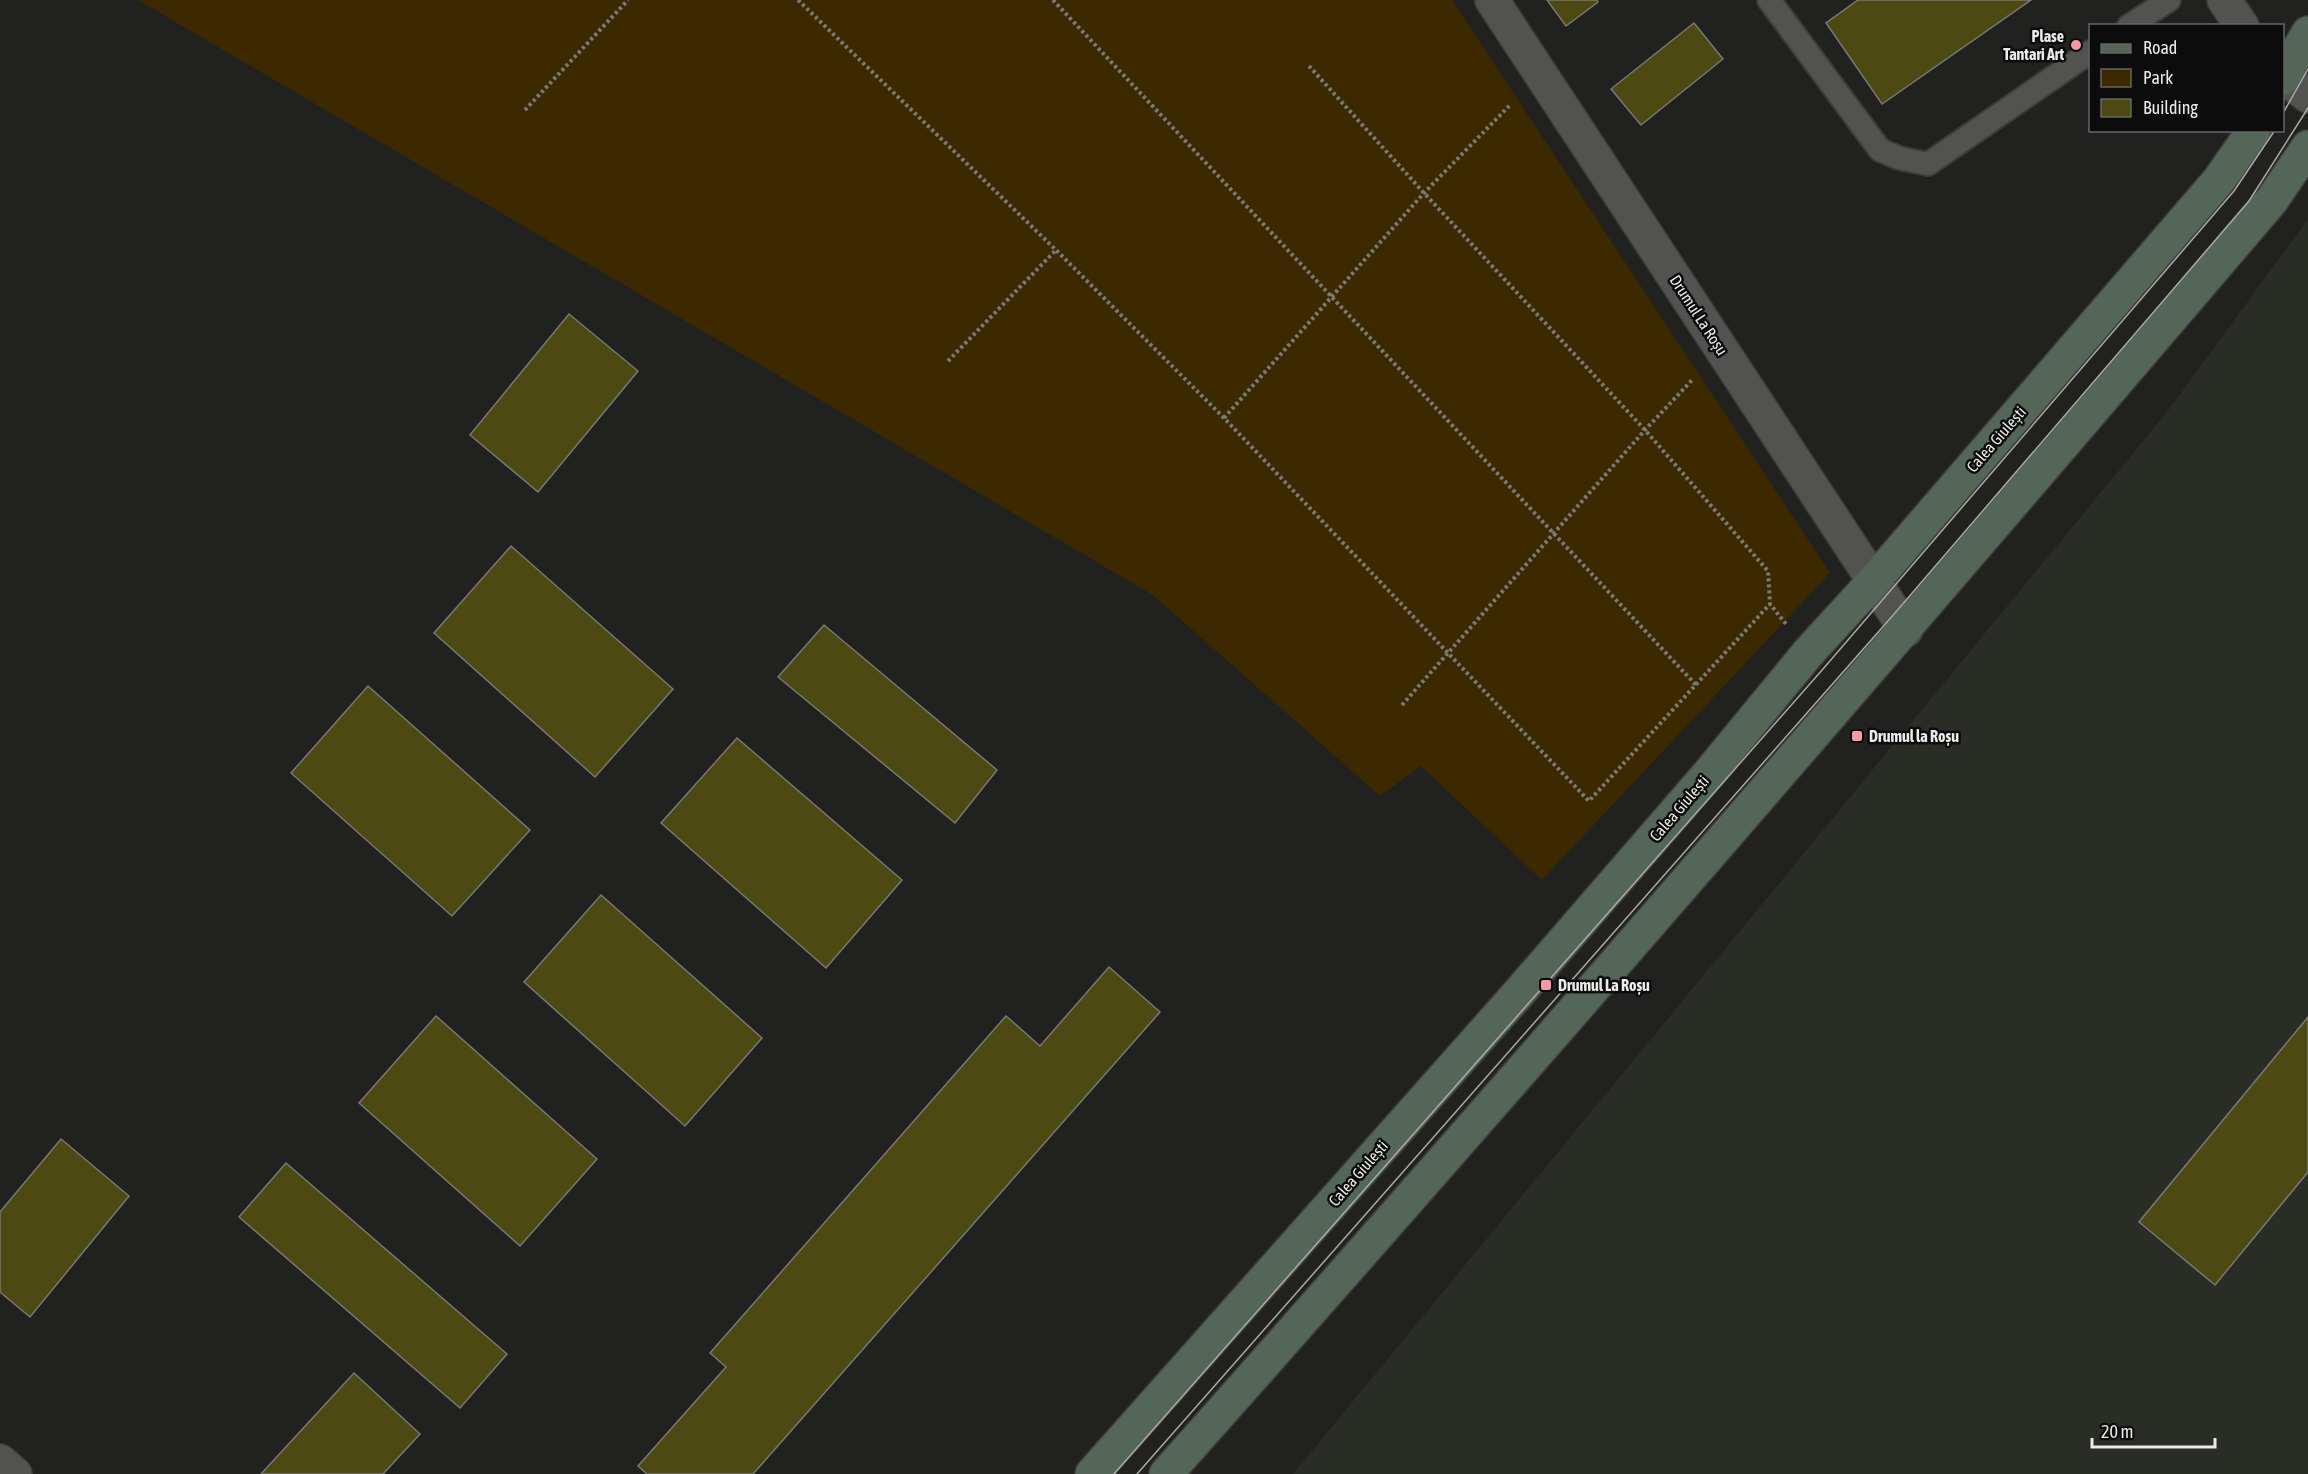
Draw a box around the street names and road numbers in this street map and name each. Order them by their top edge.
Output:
street label: Drumul La Roșu [1666,272,1732,359]
street label: Calea Giulești [1963,403,2030,476]
street label: Calea Giulești [1646,772,1713,845]
street label: Calea Giulești [1325,1137,1392,1210]

